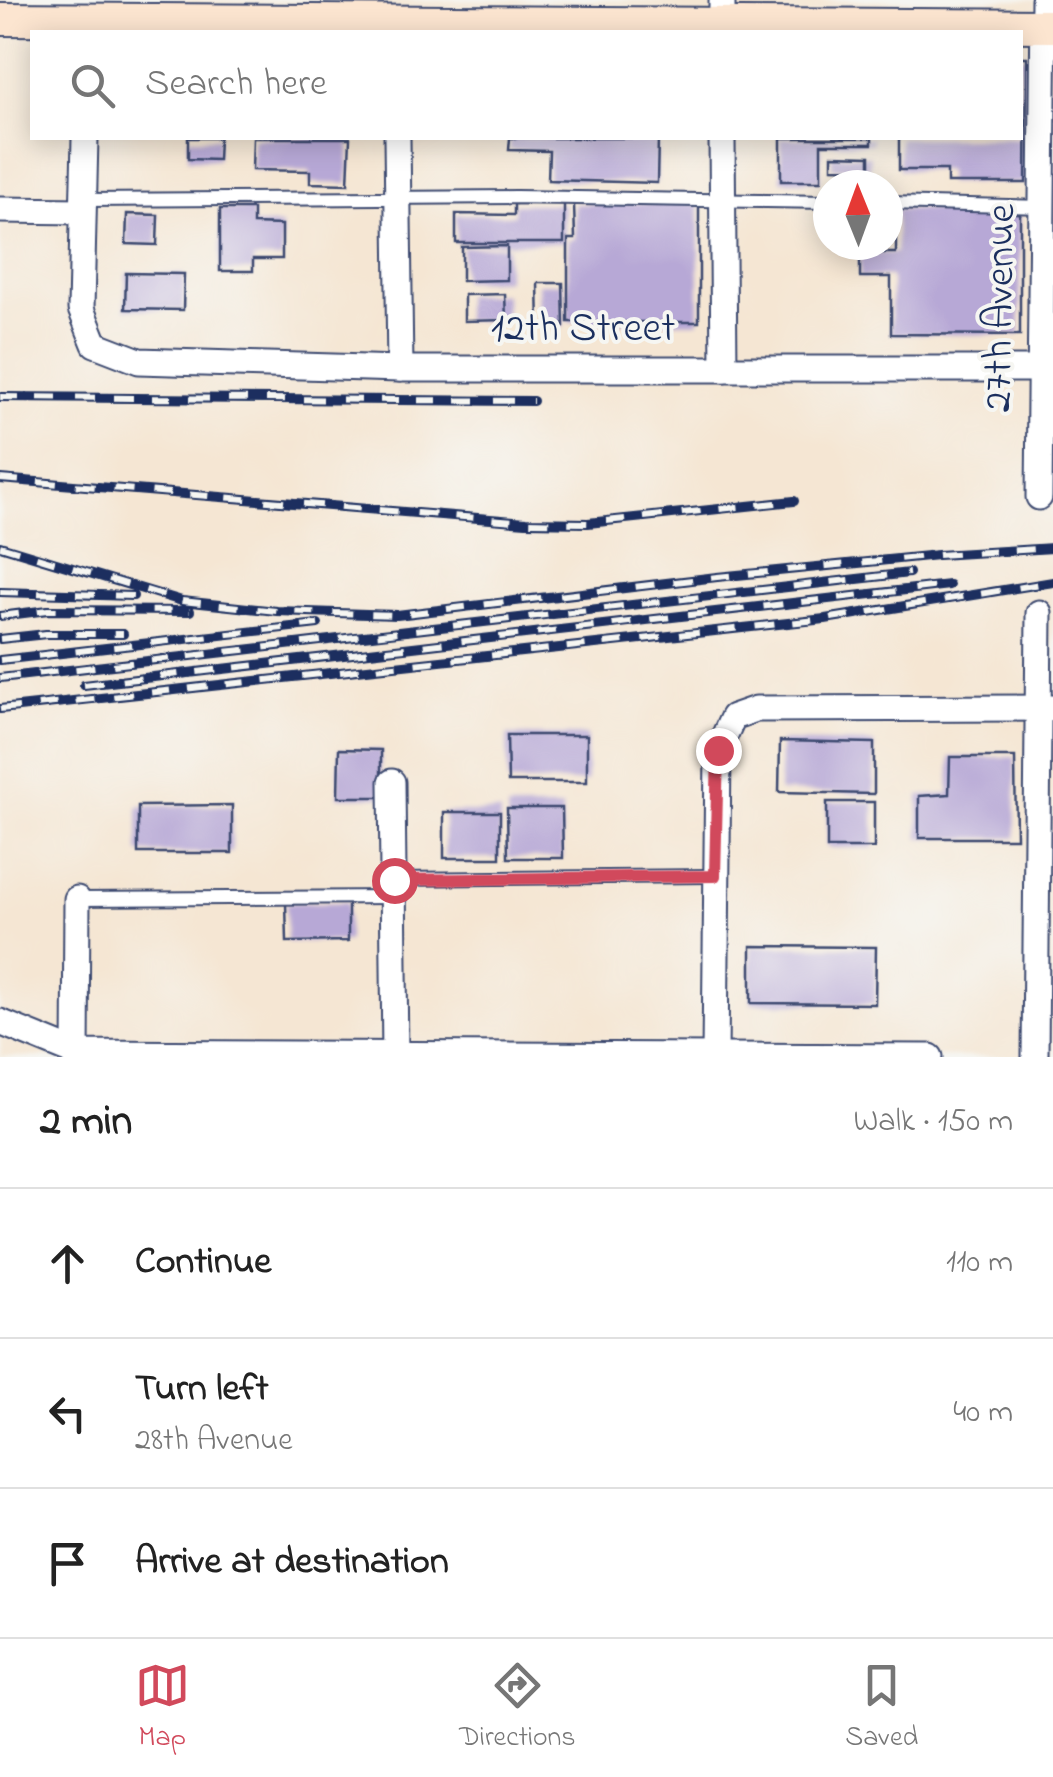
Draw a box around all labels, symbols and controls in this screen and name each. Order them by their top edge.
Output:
search box [30,30,1023,140]
text: Search here [145,57,327,113]
icon: search [65,58,120,113]
north arrow [813,170,903,260]
street label: 27th Avenue [969,203,1033,413]
street label: 12th Street [491,299,675,360]
route end [696,728,742,774]
route start [372,858,418,904]
text: 2 min [40,1092,132,1153]
text: Walk · 150 m [854,1099,1013,1146]
text: Continue [135,1235,271,1291]
icon: ahead [40,1236,95,1291]
text: 110 m [946,1240,1013,1287]
text: Turn left [135,1362,268,1418]
icon: left [40,1386,95,1441]
text: 40 m [953,1390,1013,1437]
text: 28th Avenue [135,1418,293,1465]
text: Arrive at destination [135,1535,449,1591]
icon: arrive [40,1536,95,1591]
tab: Map [135,1658,190,1759]
tab: Directions [459,1658,576,1759]
tab: Saved [845,1658,918,1759]

